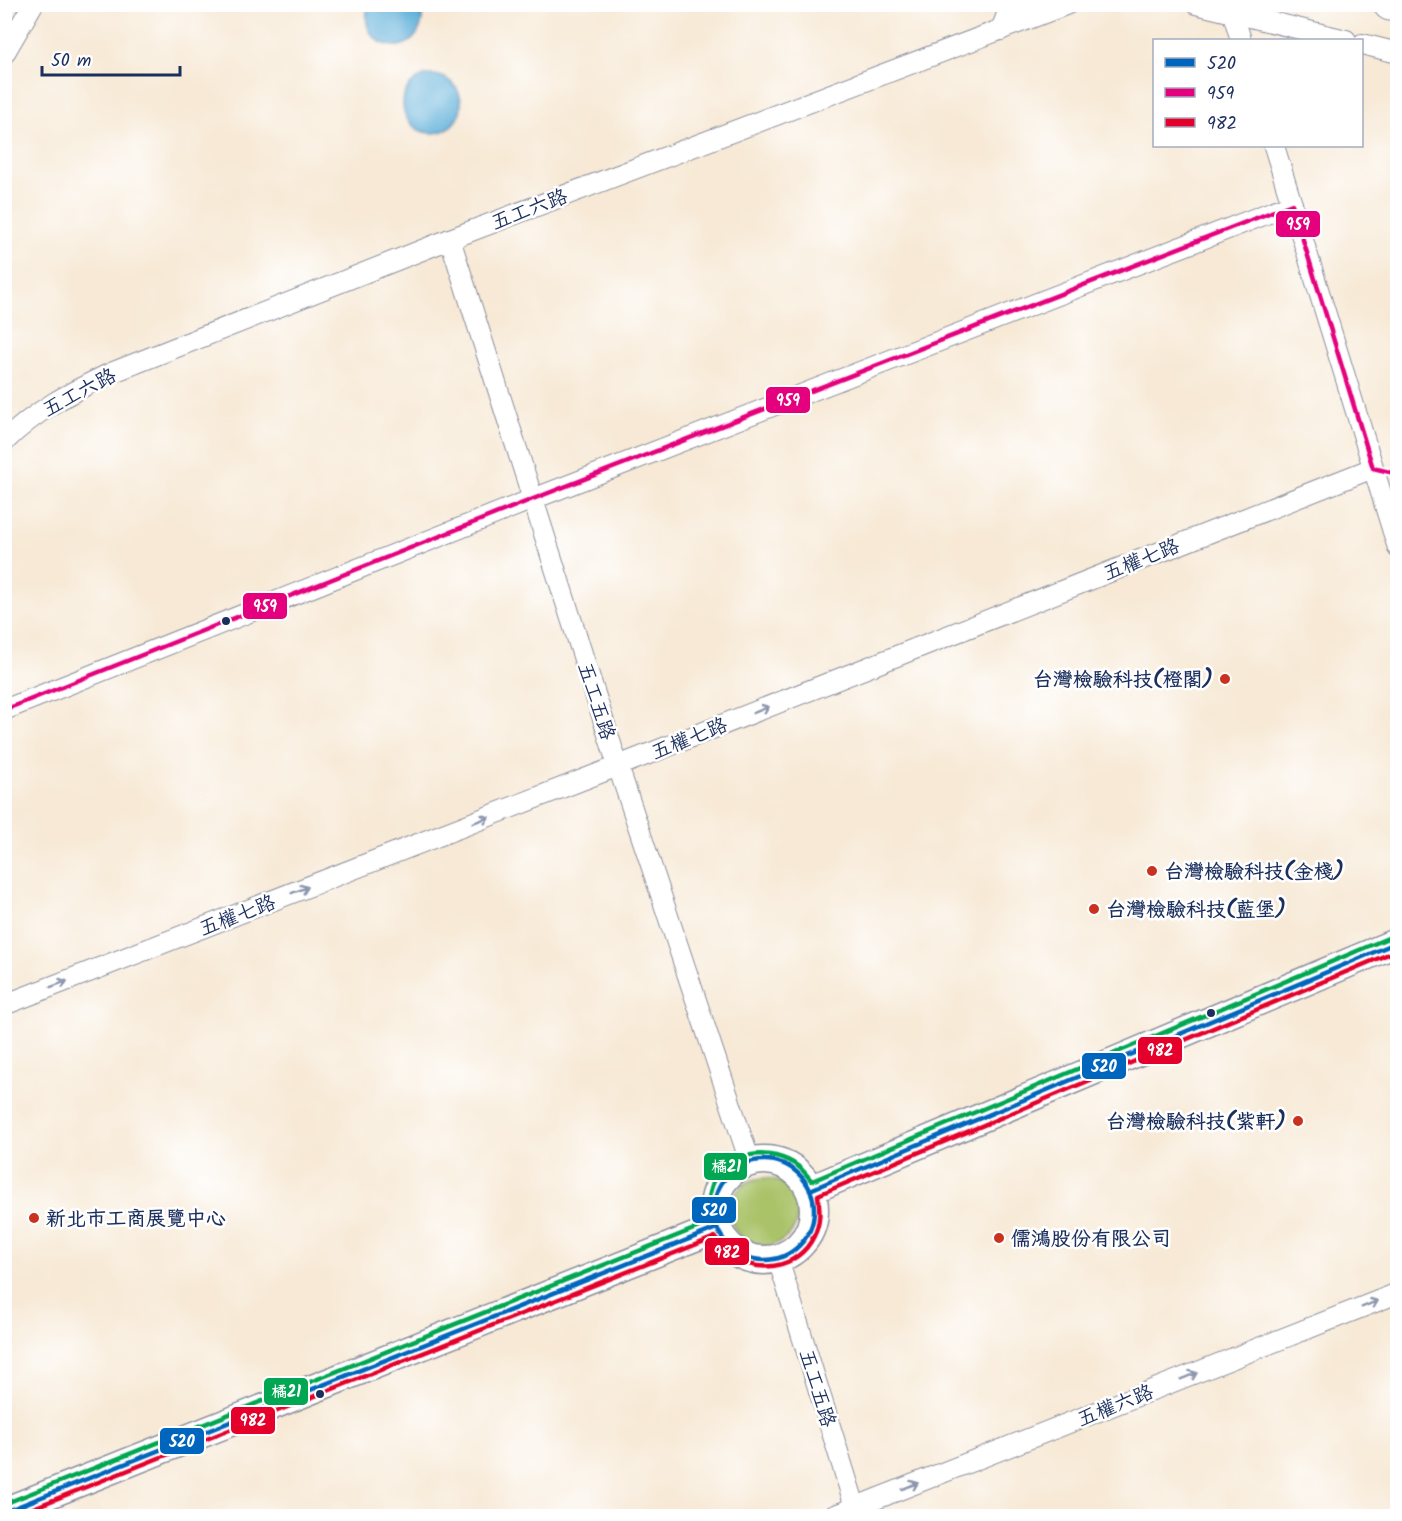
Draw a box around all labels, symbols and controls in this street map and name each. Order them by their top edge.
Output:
scale bar [42,39,180,77]
legend [1153,39,1363,147]
text: 50 m [51,47,91,76]
text: 520 [1207,50,1236,79]
text: 959 [1207,80,1234,109]
text: 982 [1207,110,1237,139]
street label: 五工六路 [487,181,574,240]
line badge: 959 [1275,210,1321,238]
text: 959 [1286,213,1310,238]
street label: 五工六路 [37,360,124,427]
line badge: 959 [765,386,811,414]
text: 959 [776,389,800,414]
street label: 五權七路 [1099,531,1186,591]
line badge: 959 [242,592,288,620]
text: 959 [253,595,277,620]
unlabelled marker [220,615,232,627]
street label: 五工五路 [568,659,623,746]
place label: 台灣檢驗科技(橙閣) [1033,665,1213,697]
marker: 台灣檢驗科技(橙閣) [1218,672,1232,686]
one-way arrow [751,704,769,715]
street label: 五權七路 [647,710,734,770]
one-way arrow [472,813,490,824]
place label: 台灣檢驗科技(金棧) [1164,857,1344,889]
marker: 台灣檢驗科技(金棧) [1145,864,1159,878]
one-way arrow [290,884,308,895]
street label: 五權七路 [195,887,282,946]
place label: 台灣檢驗科技(藍堡) [1106,895,1286,927]
marker: 台灣檢驗科技(藍堡) [1087,902,1101,916]
one-way arrow [49,977,68,988]
unlabelled marker [1205,1007,1217,1019]
line badge: 982 [1137,1036,1183,1065]
text: 982 [1147,1039,1173,1064]
line badge: 520 [1081,1052,1127,1080]
text: 520 [1090,1055,1118,1080]
place label: 台灣檢驗科技(紫軒) [1106,1107,1286,1139]
marker: 台灣檢驗科技(紫軒) [1291,1114,1305,1128]
line badge: 橘21 [703,1152,748,1181]
text: 橘21 [711,1155,741,1180]
line badge: 520 [691,1196,737,1224]
text: 520 [700,1199,728,1224]
place label: 新北市工商展覽中心 [46,1204,226,1236]
marker: 新北市工商展覽中心 [27,1211,41,1225]
place label: 儒鴻股份有限公司 [1011,1224,1171,1256]
marker: 儒鴻股份有限公司 [992,1231,1006,1245]
line badge: 982 [704,1237,750,1266]
text: 982 [714,1241,740,1266]
one-way arrow [1360,1298,1379,1309]
street label: 五工五路 [789,1346,843,1432]
one-way arrow [1179,1370,1198,1381]
line badge: 橘21 [263,1377,309,1406]
street label: 五權六路 [1073,1377,1160,1437]
text: 橘21 [271,1380,301,1405]
unlabelled marker [314,1388,326,1400]
line badge: 982 [230,1406,276,1435]
text: 982 [240,1409,266,1434]
line badge: 520 [159,1427,205,1455]
text: 520 [168,1430,196,1455]
one-way arrow [900,1480,919,1491]

